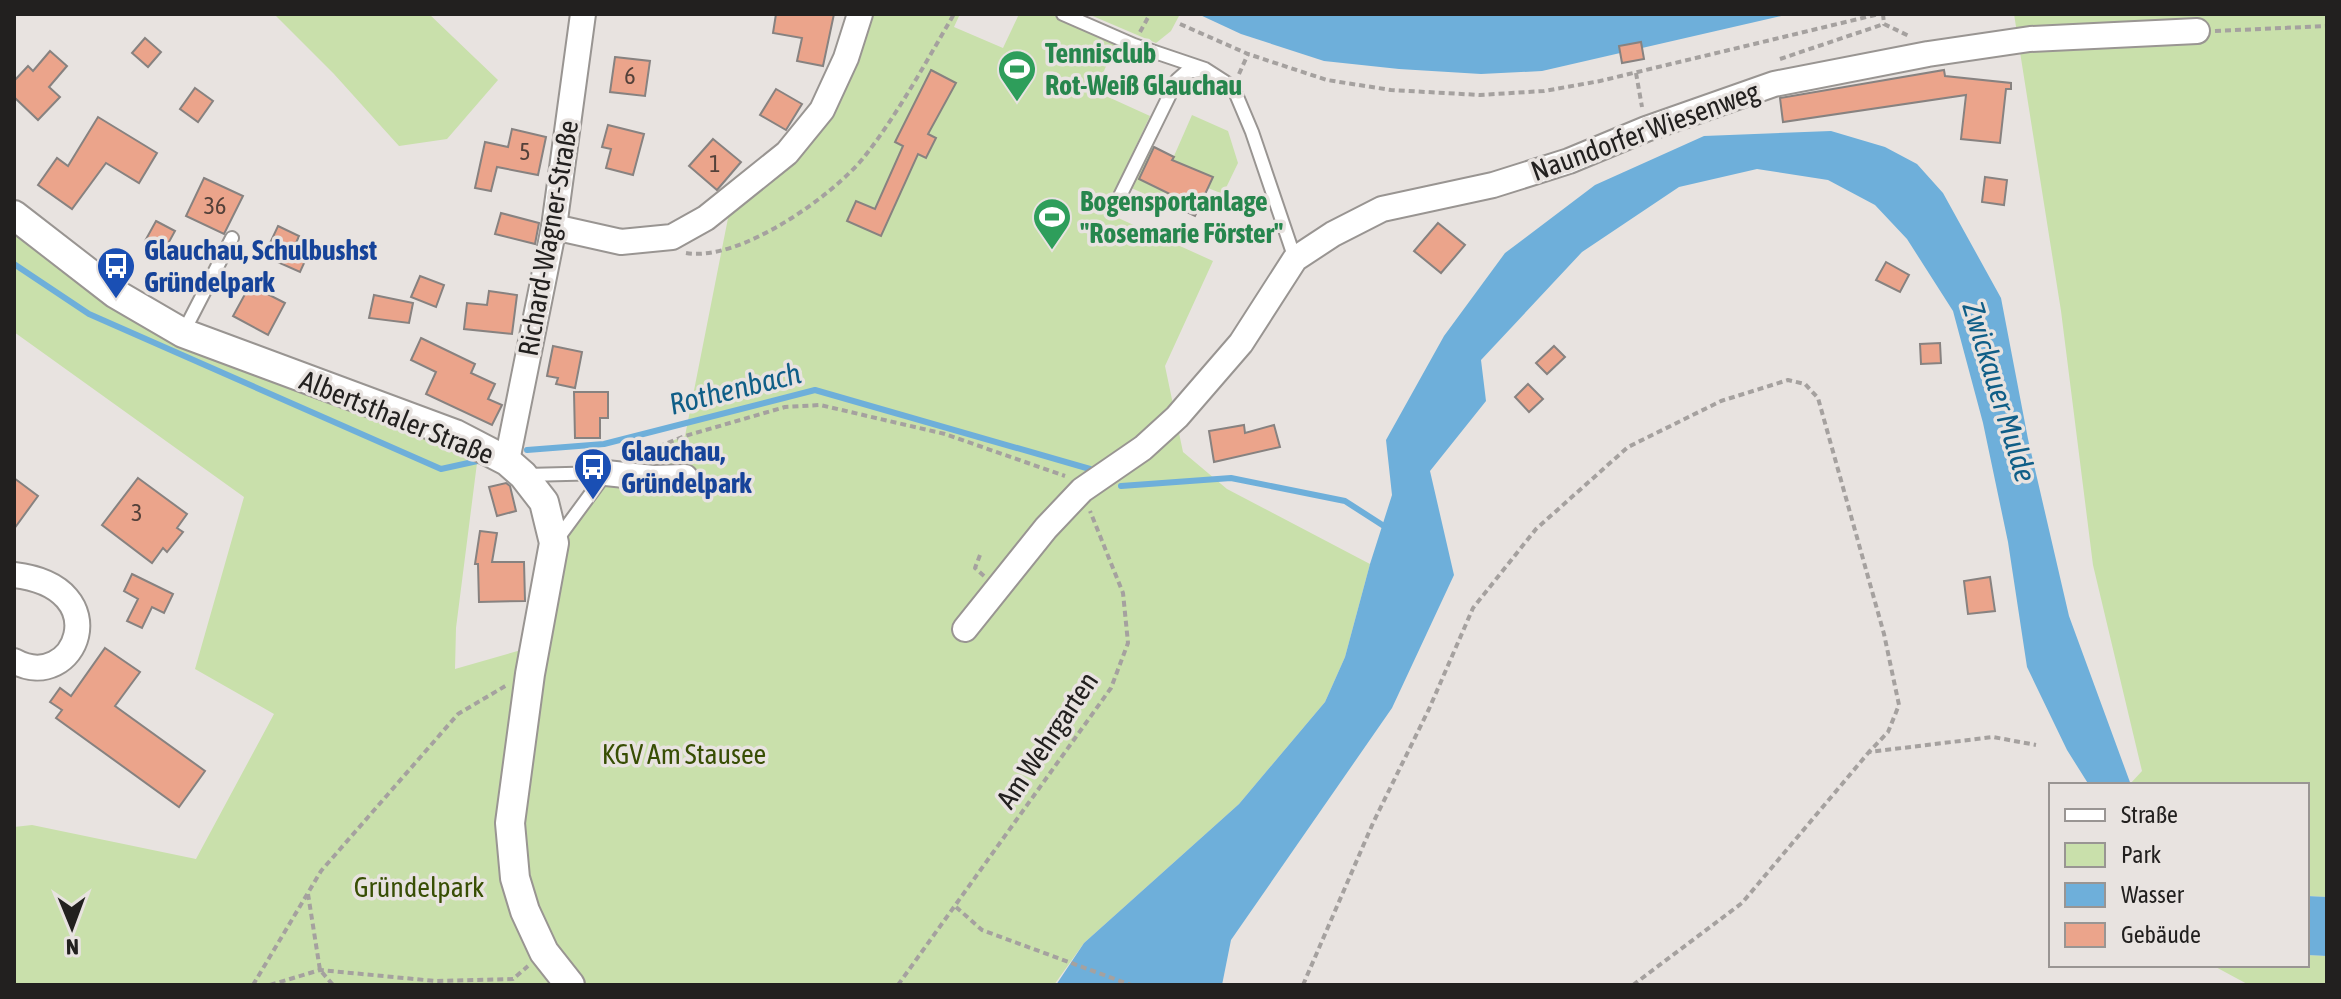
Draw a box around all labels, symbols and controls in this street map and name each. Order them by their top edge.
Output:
place label: Tennisclub Rot-Weiß Glauchau [1045,37,1242,101]
sports icon: Tennisclub Rot-Weiß Glauchau [996,48,1038,103]
house number: 6 [624,62,636,89]
street label: Naundorfer Wiesenweg [1527,75,1763,187]
street label: Richard-Wagner-Straße [512,118,584,358]
house number: 5 [519,138,531,165]
house number: 1 [709,150,721,177]
place label: Bogensportanlage "Rosemarie Förster" [1080,185,1283,249]
house number: 36 [204,192,226,219]
sports icon: Bogensportanlage "Rosemarie Förster" [1031,196,1073,251]
place label: Glauchau, Schulbushst Gründelpark [144,234,377,298]
bus stop icon: Glauchau, Schulbushst Gründelpark [95,245,137,300]
water label: Zwickauer Mulde [1956,297,2044,486]
water label: Rothenbach [665,355,804,421]
street label: Albertsthaler Straße [295,364,499,470]
place label: Glauchau, Gründelpark [621,435,752,499]
bus stop icon: Glauchau, Gründelpark [572,446,614,501]
house number: 3 [131,499,143,526]
street label: Am Wehrgarten [990,666,1104,814]
park label: KGV Am Stausee [602,738,766,770]
legend [2049,783,2309,967]
text: Straße [2121,801,2178,828]
text: Park [2121,841,2162,868]
park label: Gründelpark [354,871,484,903]
text: Wasser [2121,881,2185,908]
north arrow [32,887,112,967]
text: Gebäude [2121,921,2201,948]
text: N [66,934,79,960]

